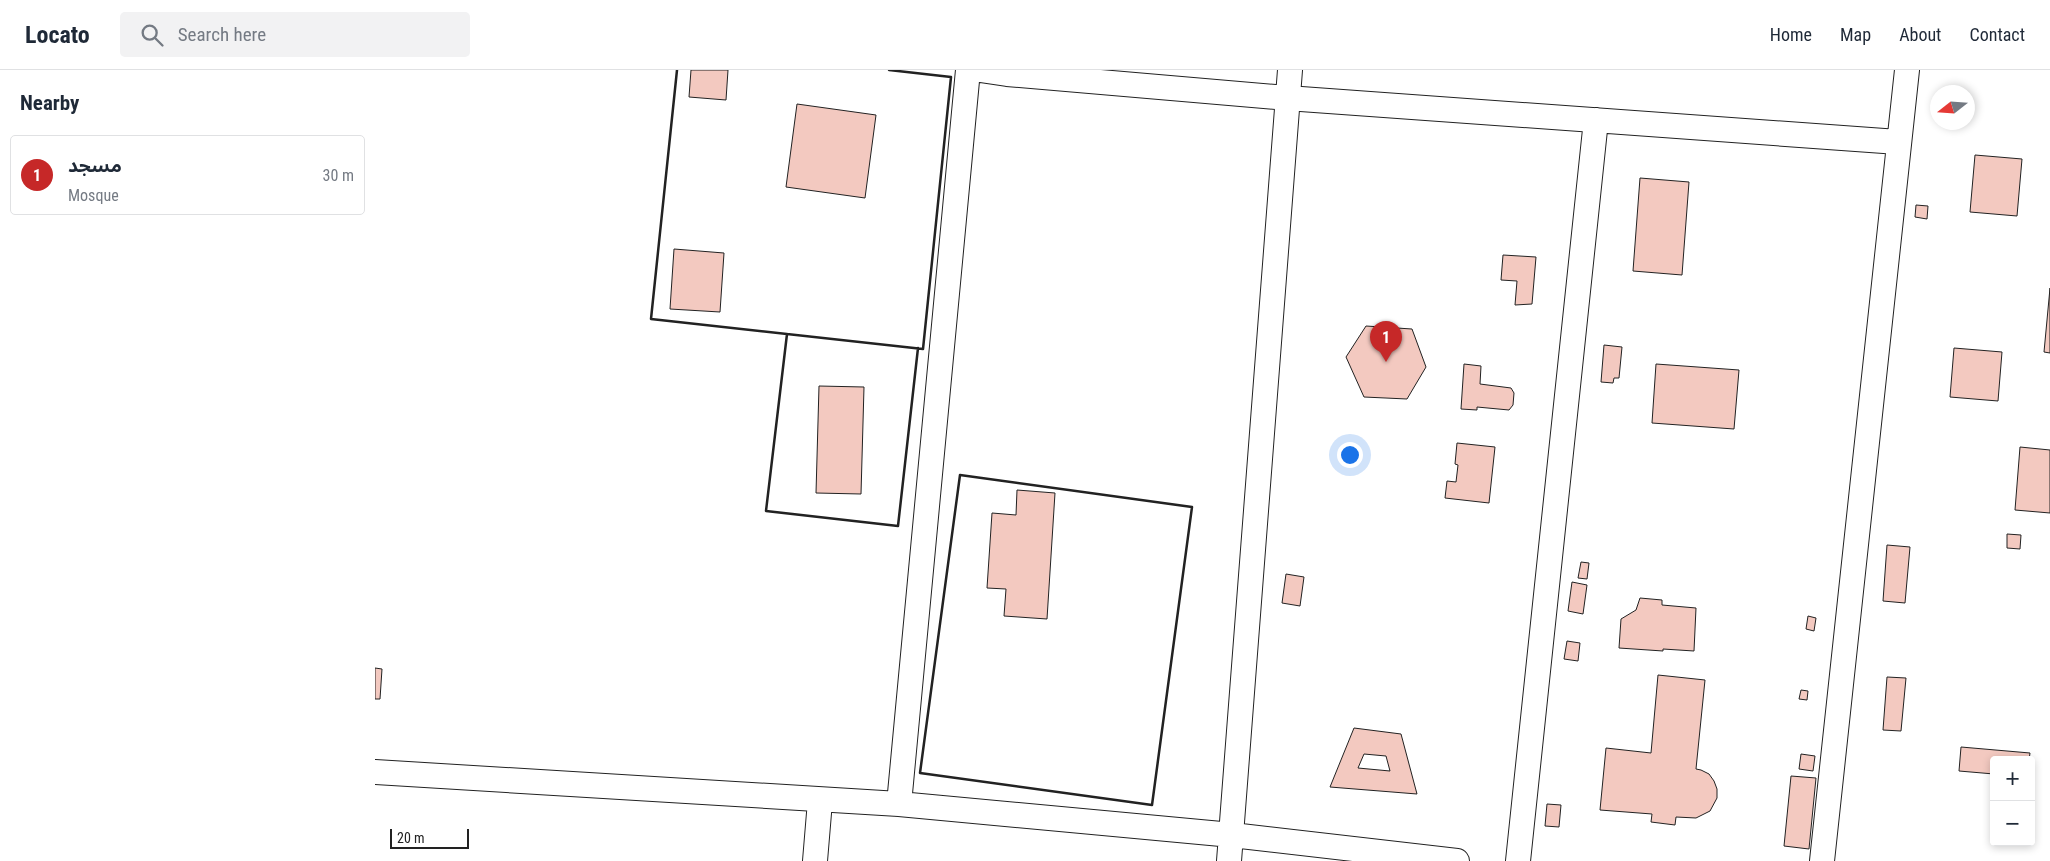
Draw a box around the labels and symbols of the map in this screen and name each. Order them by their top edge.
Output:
north arrow [1930,85,1975,130]
pin: 1 [1370,321,1402,362]
your location [1337,442,1363,468]
scale bar [390,826,469,849]

